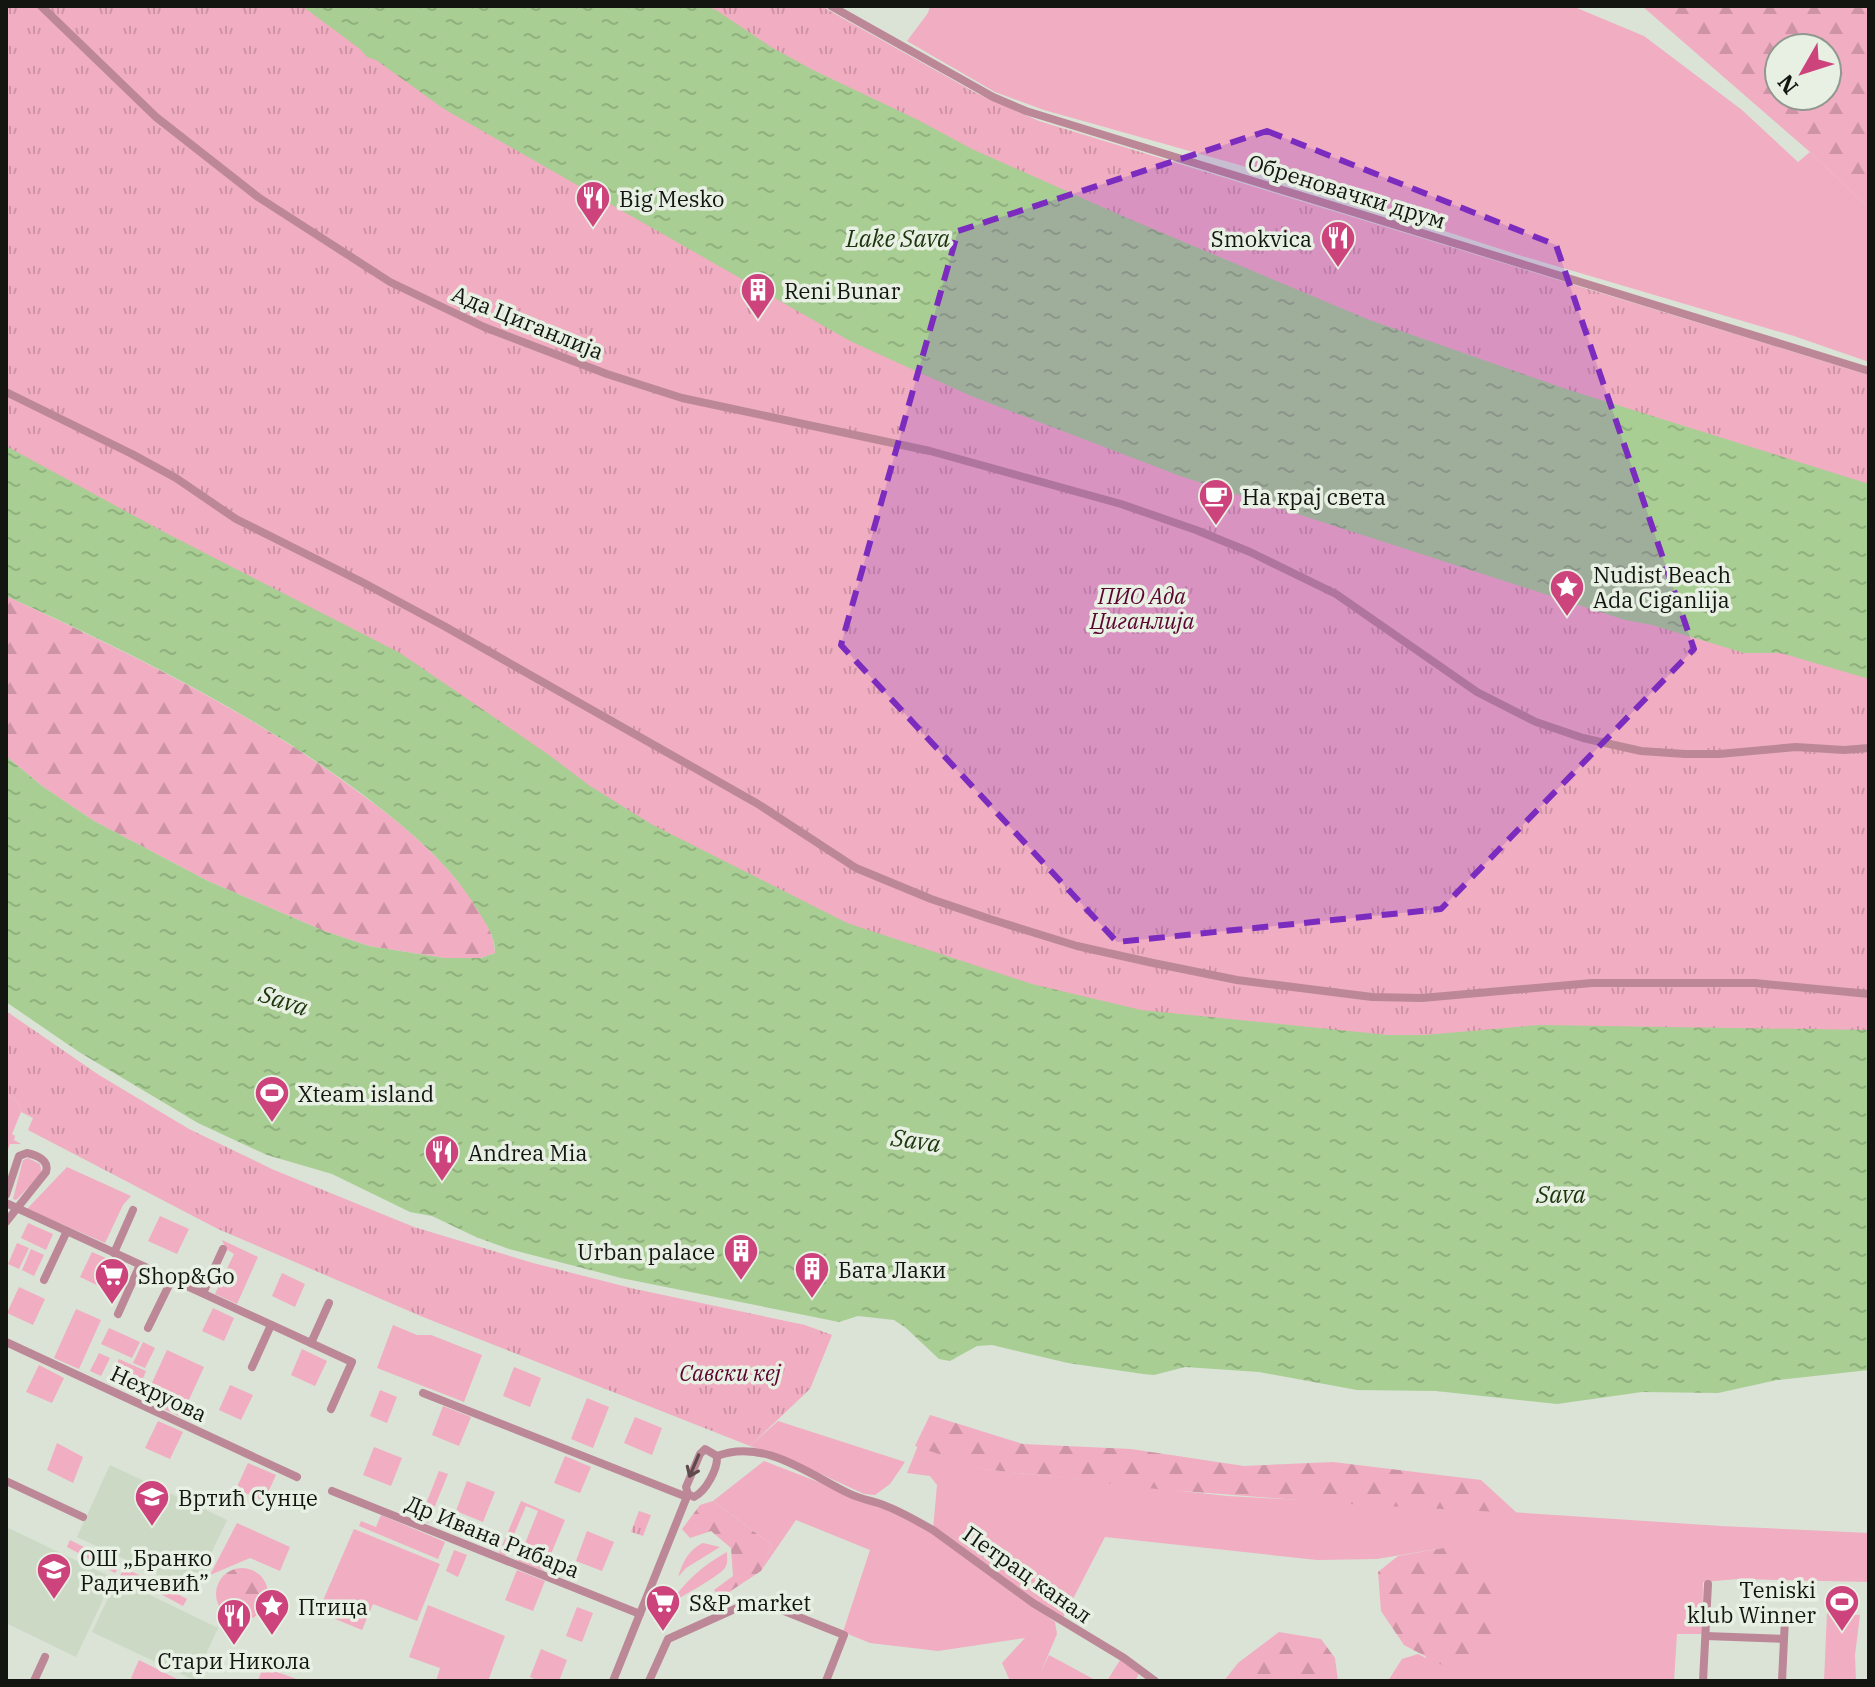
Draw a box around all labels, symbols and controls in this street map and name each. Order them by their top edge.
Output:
north arrow [1763,32,1843,112]
text: N [1770,69,1804,101]
street label: Обреновачки друм [1245,147,1449,235]
restaurant icon: Big Mesko [574,179,612,229]
place label: Big Mesko [619,184,724,213]
restaurant icon: Smokvica [1319,219,1357,269]
water label: Lake Sava [845,222,950,254]
place label: Smokvica [1211,224,1312,253]
building icon: Reni Bunar [739,271,777,321]
place label: Reni Bunar [784,276,901,305]
street label: Ада Циганлија [448,278,608,366]
cafe icon: На крај света [1197,477,1235,527]
place label: На крај света [1242,482,1386,511]
place label: Nudist Beach Ada Ciganlija [1593,560,1731,614]
place icon: Nudist Beach Ada Ciganlija [1548,568,1586,618]
park label: ПИО Ада Циганлија [1089,581,1194,635]
water label: Sava [254,977,313,1023]
sports icon: Xteam island [253,1074,291,1124]
place label: Xteam island [298,1079,434,1108]
water label: Sava [888,1121,943,1159]
restaurant icon: Andrea Mia [423,1133,461,1183]
place label: Andrea Mia [468,1138,588,1167]
water label: Sava [1535,1178,1586,1210]
building icon: Urban palace [722,1232,760,1282]
place label: Urban palace [577,1237,715,1266]
building icon: Бата Лаки [793,1250,831,1300]
place label: Бата Лаки [838,1255,946,1284]
supermarket icon: Shop&Go [93,1256,131,1306]
place label: Shop&Go [138,1261,235,1290]
street label: Нехруова [106,1358,212,1428]
park label: Савски кеј [679,1358,782,1387]
one-way arrow [686,1453,701,1478]
school or university icon: Вртић Сунце [133,1478,171,1528]
place label: Вртић Сунце [178,1483,318,1512]
street label: Др Ивана Рибара [402,1488,584,1584]
street label: Петрац канал [958,1519,1098,1629]
place label: ОШ „Бранко Радичевић” [80,1543,212,1597]
school or university icon: ОШ „Бранко Радичевић” [35,1551,73,1601]
place label: Teniski klub Winner [1687,1575,1816,1629]
supermarket icon: S&P market [644,1583,682,1633]
sports icon: Teniski klub Winner [1823,1583,1861,1633]
place icon: Птица [253,1587,291,1637]
place label: S&P market [689,1588,811,1617]
place label: Птица [298,1592,368,1621]
restaurant icon: Стари Никола [215,1597,253,1647]
place label: Стари Никола [158,1646,310,1675]

